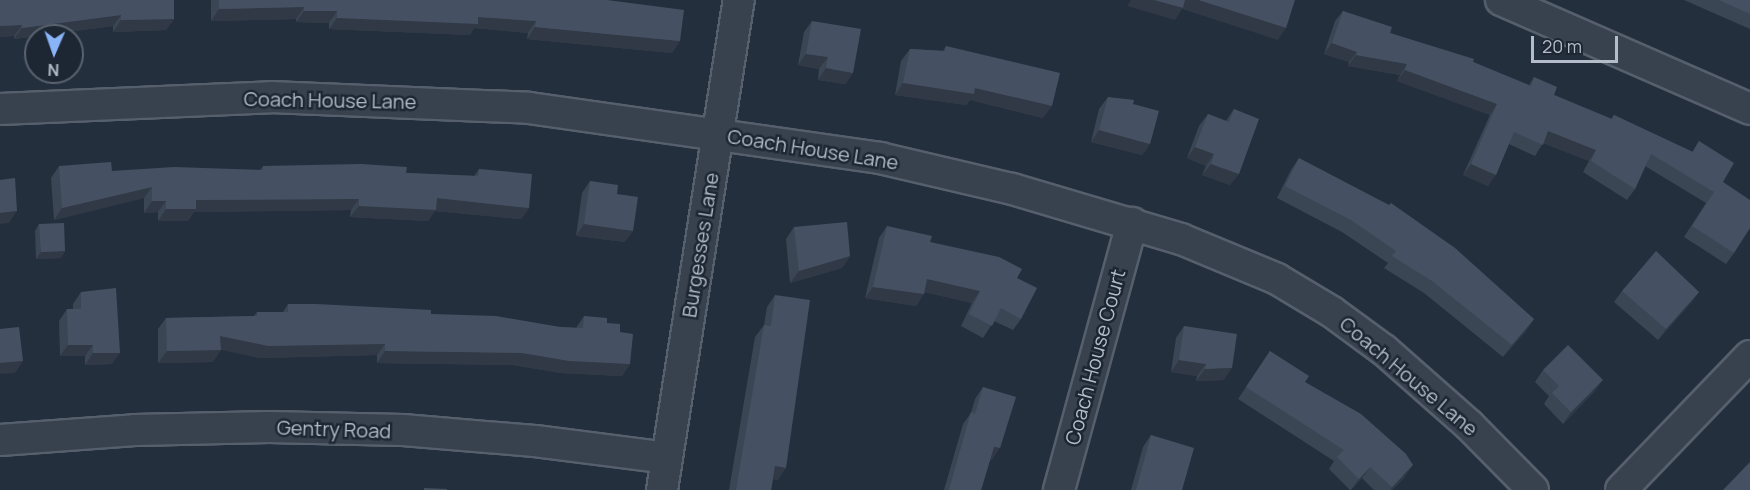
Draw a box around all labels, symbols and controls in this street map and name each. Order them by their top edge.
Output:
north arrow [24,24,84,84]
scale bar [1534,24,1621,62]
text: 20 m [1542,34,1582,58]
text: N [47,59,60,81]
street label: Coach House Lane [243,86,417,114]
street label: Coach House Lane [726,124,900,174]
street label: Burgesses Lane [677,171,723,319]
street label: Coach House Court [1060,266,1130,448]
street label: Coach House Lane [1335,311,1483,441]
street label: Gentry Road [276,415,392,443]

